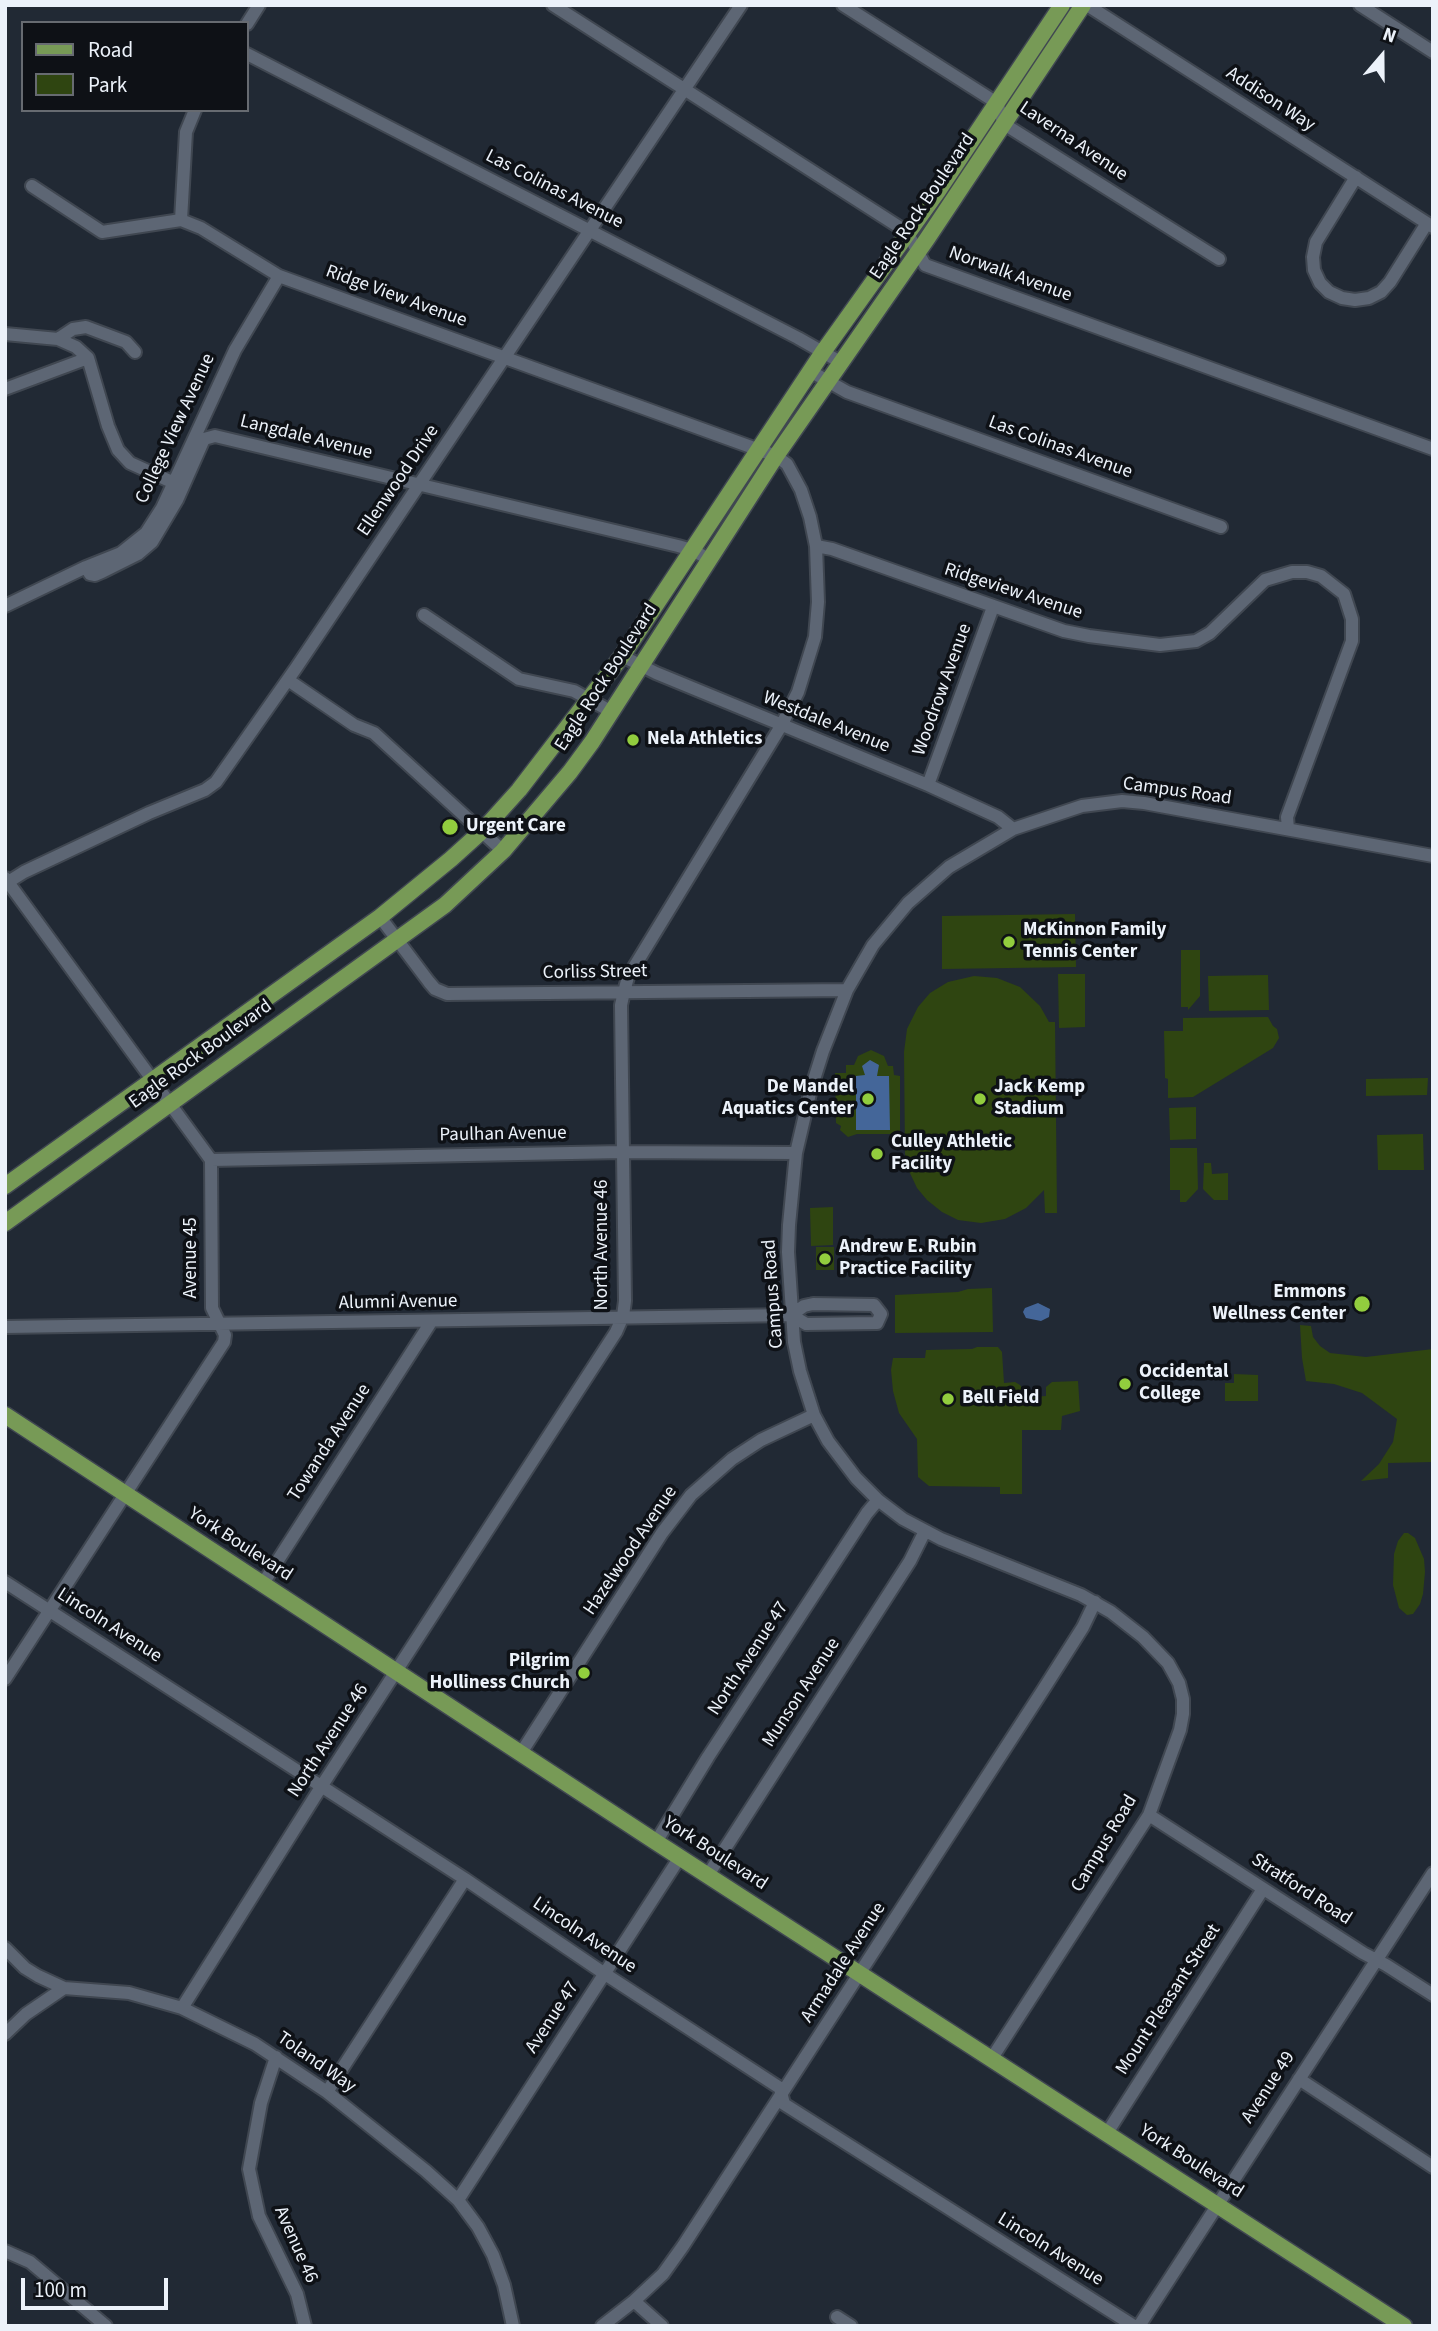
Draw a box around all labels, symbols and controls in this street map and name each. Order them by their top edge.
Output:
legend [21,21,248,112]
north arrow [1347,21,1417,91]
text: N [1379,21,1400,51]
text: Road [88,35,133,65]
street label: Addison Way [1221,63,1319,137]
text: Park [88,70,127,100]
street label: Laverna Avenue [1014,97,1132,187]
street label: Eagle Rock Boulevard [866,130,980,284]
street label: Las Colinas Avenue [481,145,627,235]
street label: Norwalk Avenue [945,242,1075,308]
street label: Ridge View Avenue [322,261,470,333]
street label: College View Avenue [131,350,221,508]
street label: Langdale Avenue [238,411,374,465]
street label: Las Colinas Avenue [985,411,1135,485]
street label: Ellenwood Drive [353,421,445,541]
street label: Ridgeview Avenue [941,559,1085,625]
street label: Eagle Rock Boulevard [551,600,663,756]
street label: Woodrow Avenue [909,621,977,759]
street label: Westdale Avenue [759,687,893,759]
place label: Nela Athletics [647,729,762,751]
marker: Nela Athletics [625,732,641,748]
street label: Campus Road [1121,773,1233,811]
place label: Urgent Care [466,816,566,838]
marker: Urgent Care [440,817,460,837]
place label: McKinnon Family Tennis Center [1023,920,1166,964]
marker: McKinnon Family Tennis Center [1001,934,1017,950]
street label: Corliss Street [543,961,647,985]
street label: Eagle Rock Boulevard [125,995,277,1115]
place label: De Mandel Aquatics Center [722,1077,854,1121]
place label: Jack Kemp Stadium [994,1077,1085,1121]
marker: De Mandel Aquatics Center [860,1091,876,1107]
marker: Jack Kemp Stadium [972,1091,988,1107]
street label: Paulhan Avenue [439,1122,567,1148]
place label: Culley Athletic Facility [891,1132,1012,1176]
marker: Culley Athletic Facility [869,1146,885,1162]
street label: North Avenue 46 [592,1180,614,1310]
street label: Avenue 45 [181,1217,203,1299]
place label: Andrew E. Rubin Practice Facility [839,1237,977,1281]
street label: Campus Road [759,1239,789,1349]
marker: Andrew E. Rubin Practice Facility [817,1251,833,1267]
place label: Emmons Wellness Center [1212,1282,1346,1326]
street label: Alumni Avenue [338,1291,458,1315]
marker: Emmons Wellness Center [1352,1294,1372,1314]
place label: Occidental College [1139,1362,1228,1406]
marker: Occidental College [1117,1376,1133,1392]
street label: Towanda Avenue [284,1380,376,1506]
place label: Bell Field [962,1388,1039,1410]
marker: Bell Field [940,1391,956,1407]
street label: Hazelwood Avenue [579,1482,683,1620]
street label: York Boulevard [184,1503,296,1587]
street label: Lincoln Avenue [52,1584,166,1668]
street label: North Avenue 47 [704,1598,794,1720]
street label: Munson Avenue [758,1634,846,1752]
place label: Pilgrim Holliness Church [429,1651,570,1695]
marker: Pilgrim Holliness Church [576,1665,592,1681]
street label: North Avenue 46 [284,1680,374,1802]
street label: Campus Road [1067,1791,1143,1897]
street label: York Boulevard [659,1812,771,1896]
street label: Stratford Road [1247,1849,1355,1931]
street label: Lincoln Avenue [528,1893,640,1979]
street label: Armadale Avenue [797,1899,891,2027]
street label: Mount Pleasant Street [1112,1920,1226,2080]
street label: Avenue 47 [521,1978,585,2058]
street label: Toland Way [272,2027,360,2099]
street label: Avenue 49 [1237,2048,1301,2128]
street label: York Boulevard [1135,2120,1247,2204]
street label: Avenue 46 [268,2203,322,2287]
street label: Lincoln Avenue [993,2208,1107,2292]
scale bar [24,2264,172,2308]
text: 100 m [34,2275,87,2305]

